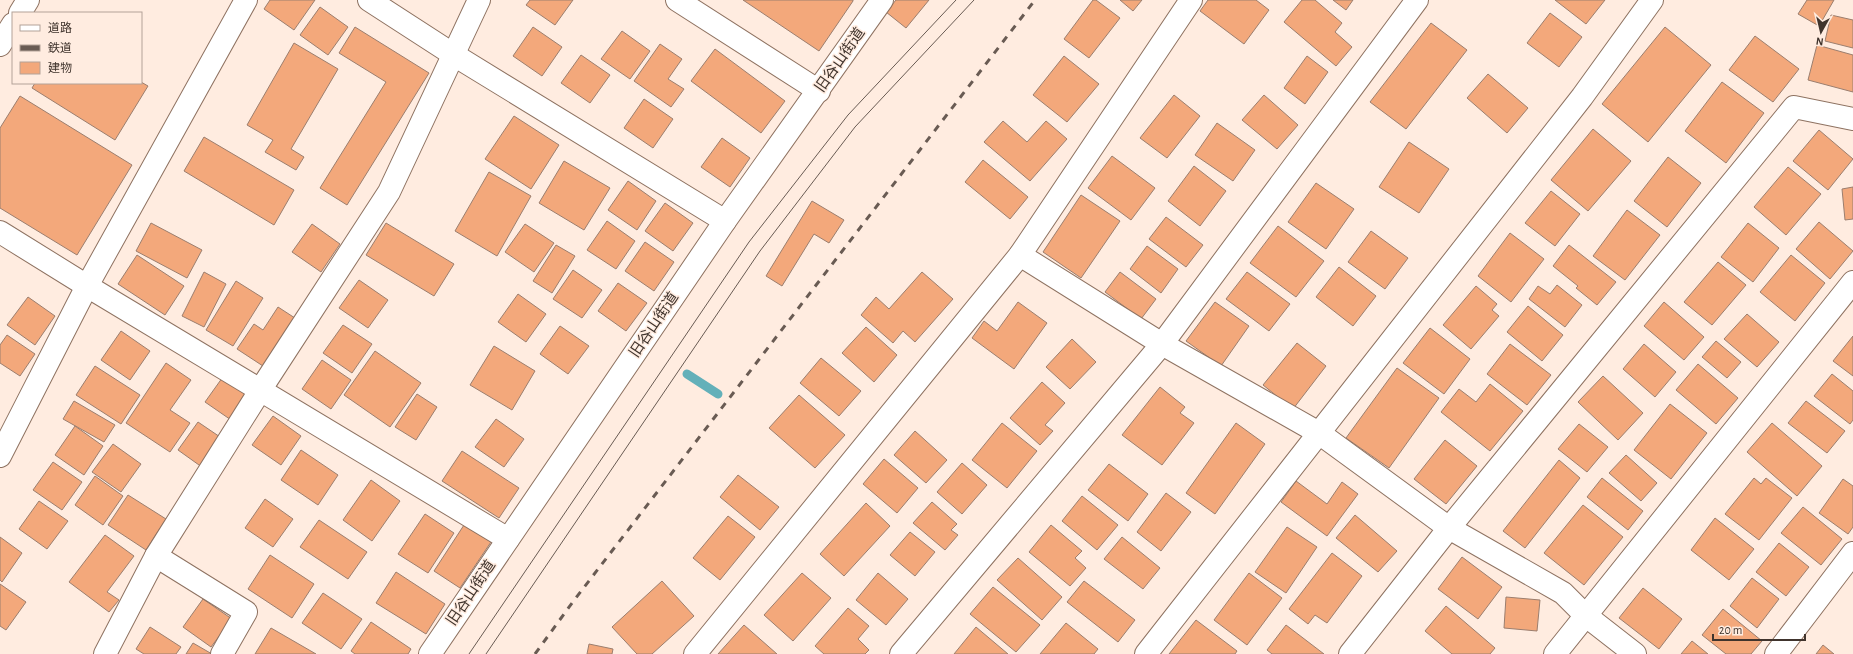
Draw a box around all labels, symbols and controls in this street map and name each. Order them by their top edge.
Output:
legend [12,12,142,84]
north arrow [1801,12,1841,52]
text: 道路 [48,21,72,34]
street label: 旧谷山街道 [812,24,868,95]
text: N [1815,35,1824,47]
text: 鉄道 [48,41,72,54]
text: 建物 [48,61,72,74]
street label: 旧谷山街道 [626,289,681,360]
street label: 旧谷山街道 [443,557,498,628]
scale bar [1713,616,1805,642]
text: 20 m [1719,624,1742,636]

